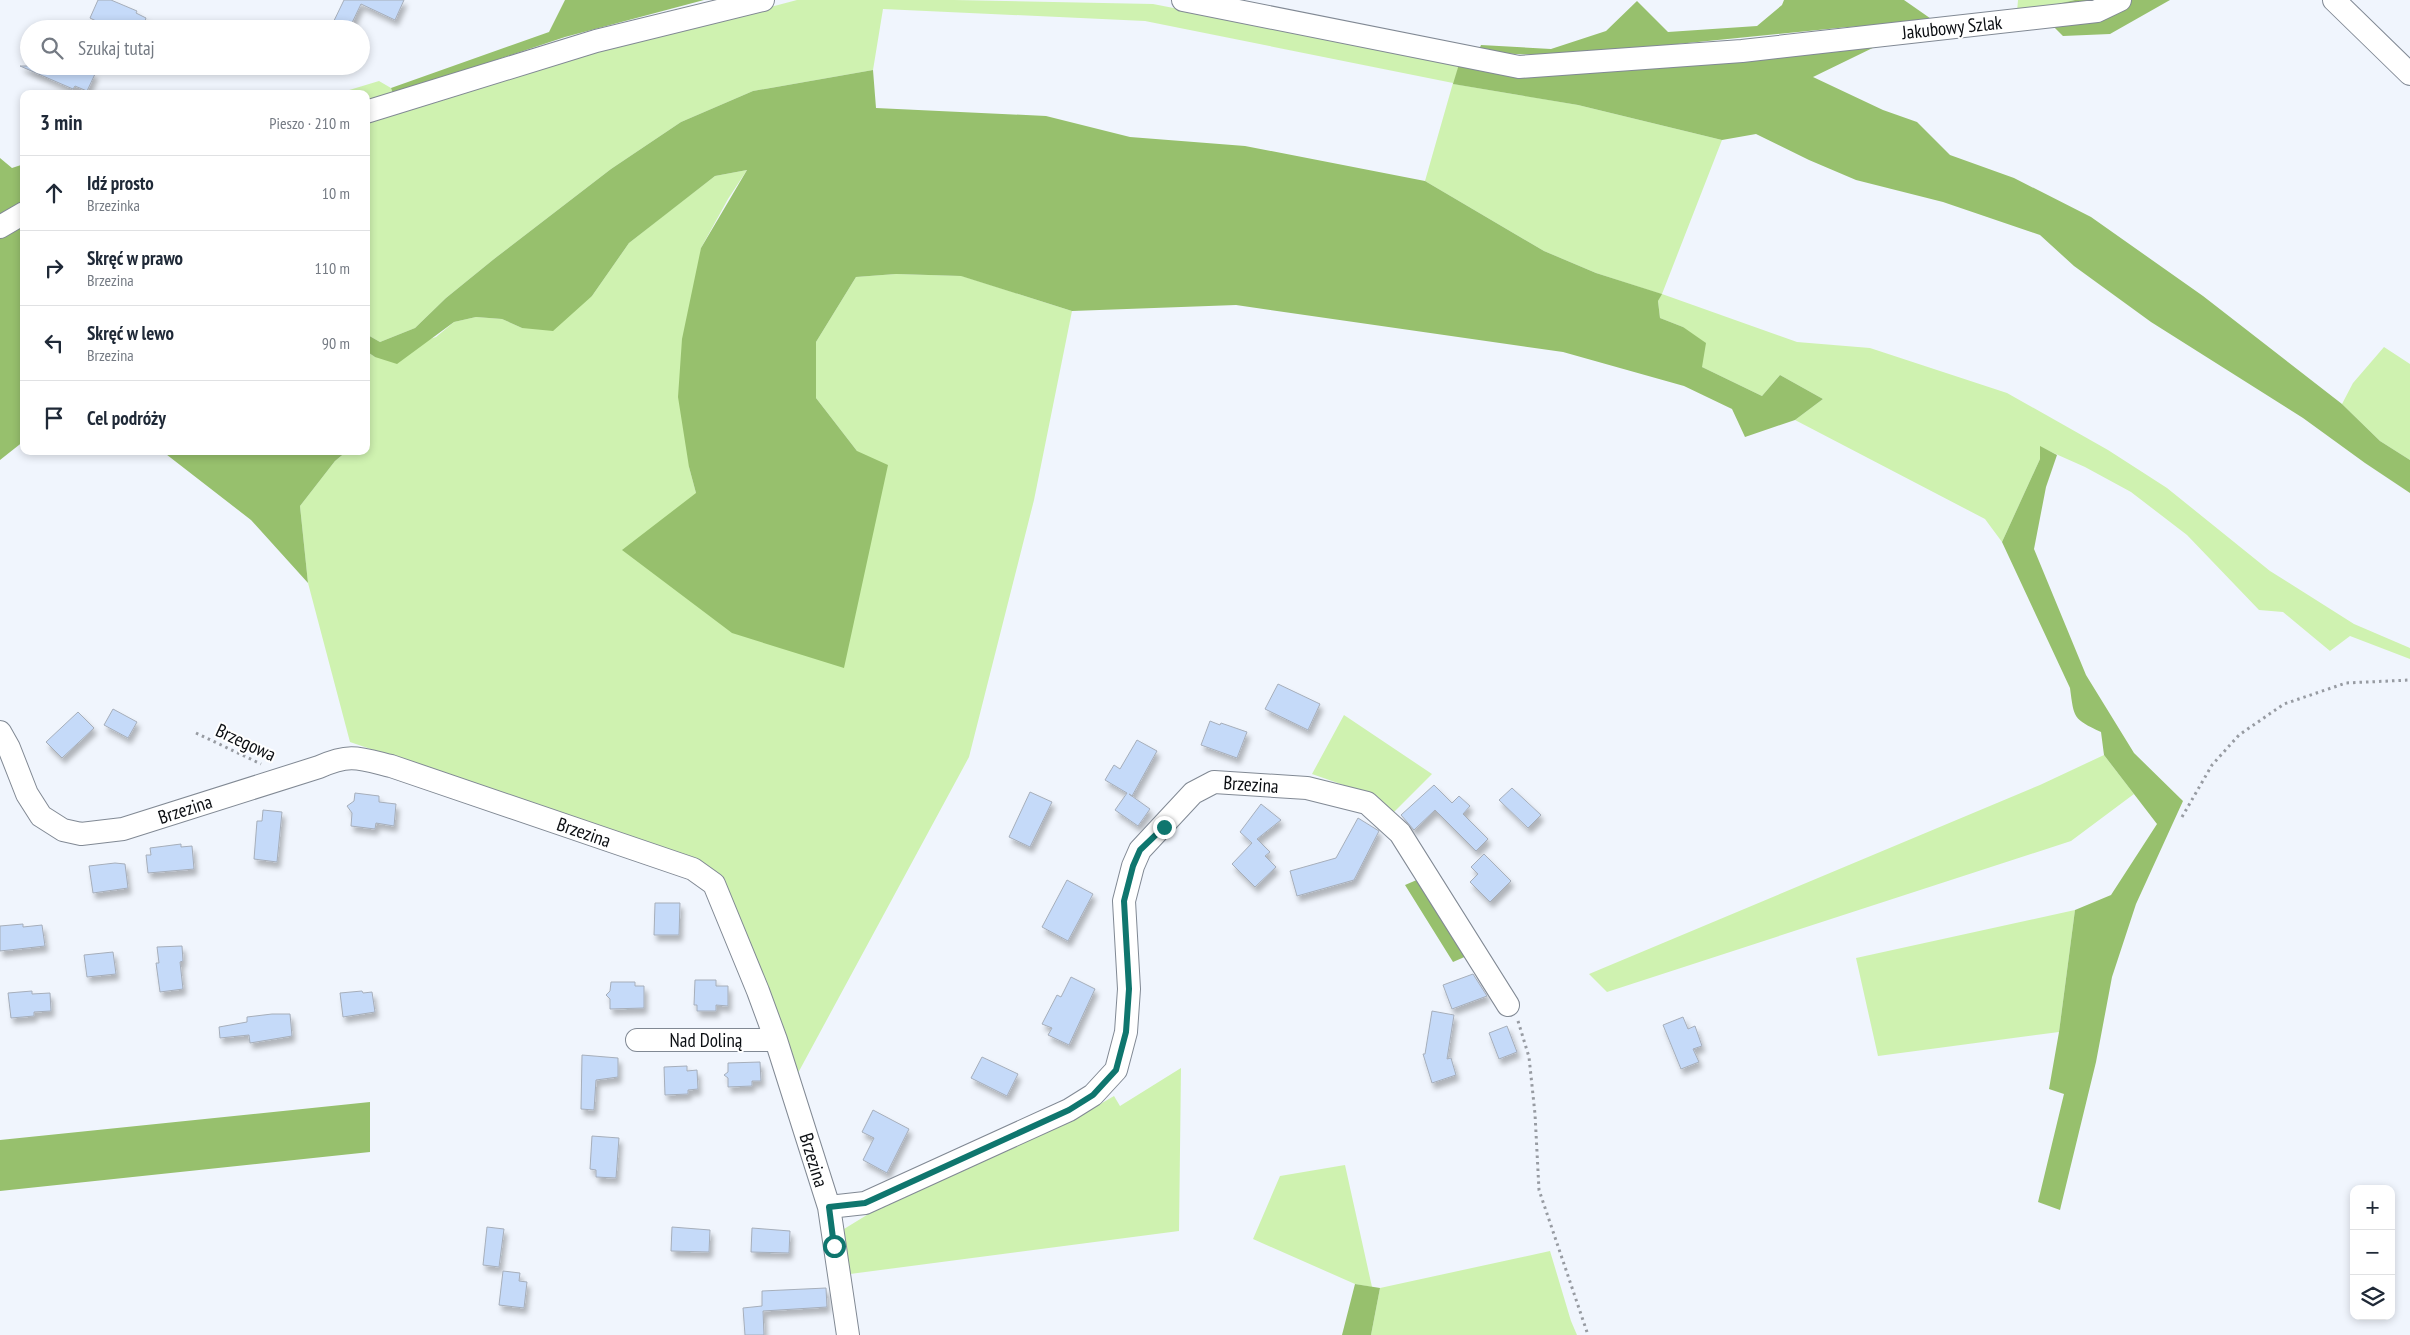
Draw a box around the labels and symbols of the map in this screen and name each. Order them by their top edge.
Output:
street label: Jakubowy Szlak [1900,10,2004,44]
street label: Brzegowa [212,718,280,766]
street label: Brzezina [1223,770,1279,798]
street label: Brzezina [155,789,215,829]
street label: Brzezina [554,812,614,852]
route end [1153,816,1176,839]
street label: Nad Doliną [670,1028,743,1052]
street label: Brzezina [794,1130,834,1190]
route start [823,1235,846,1258]

